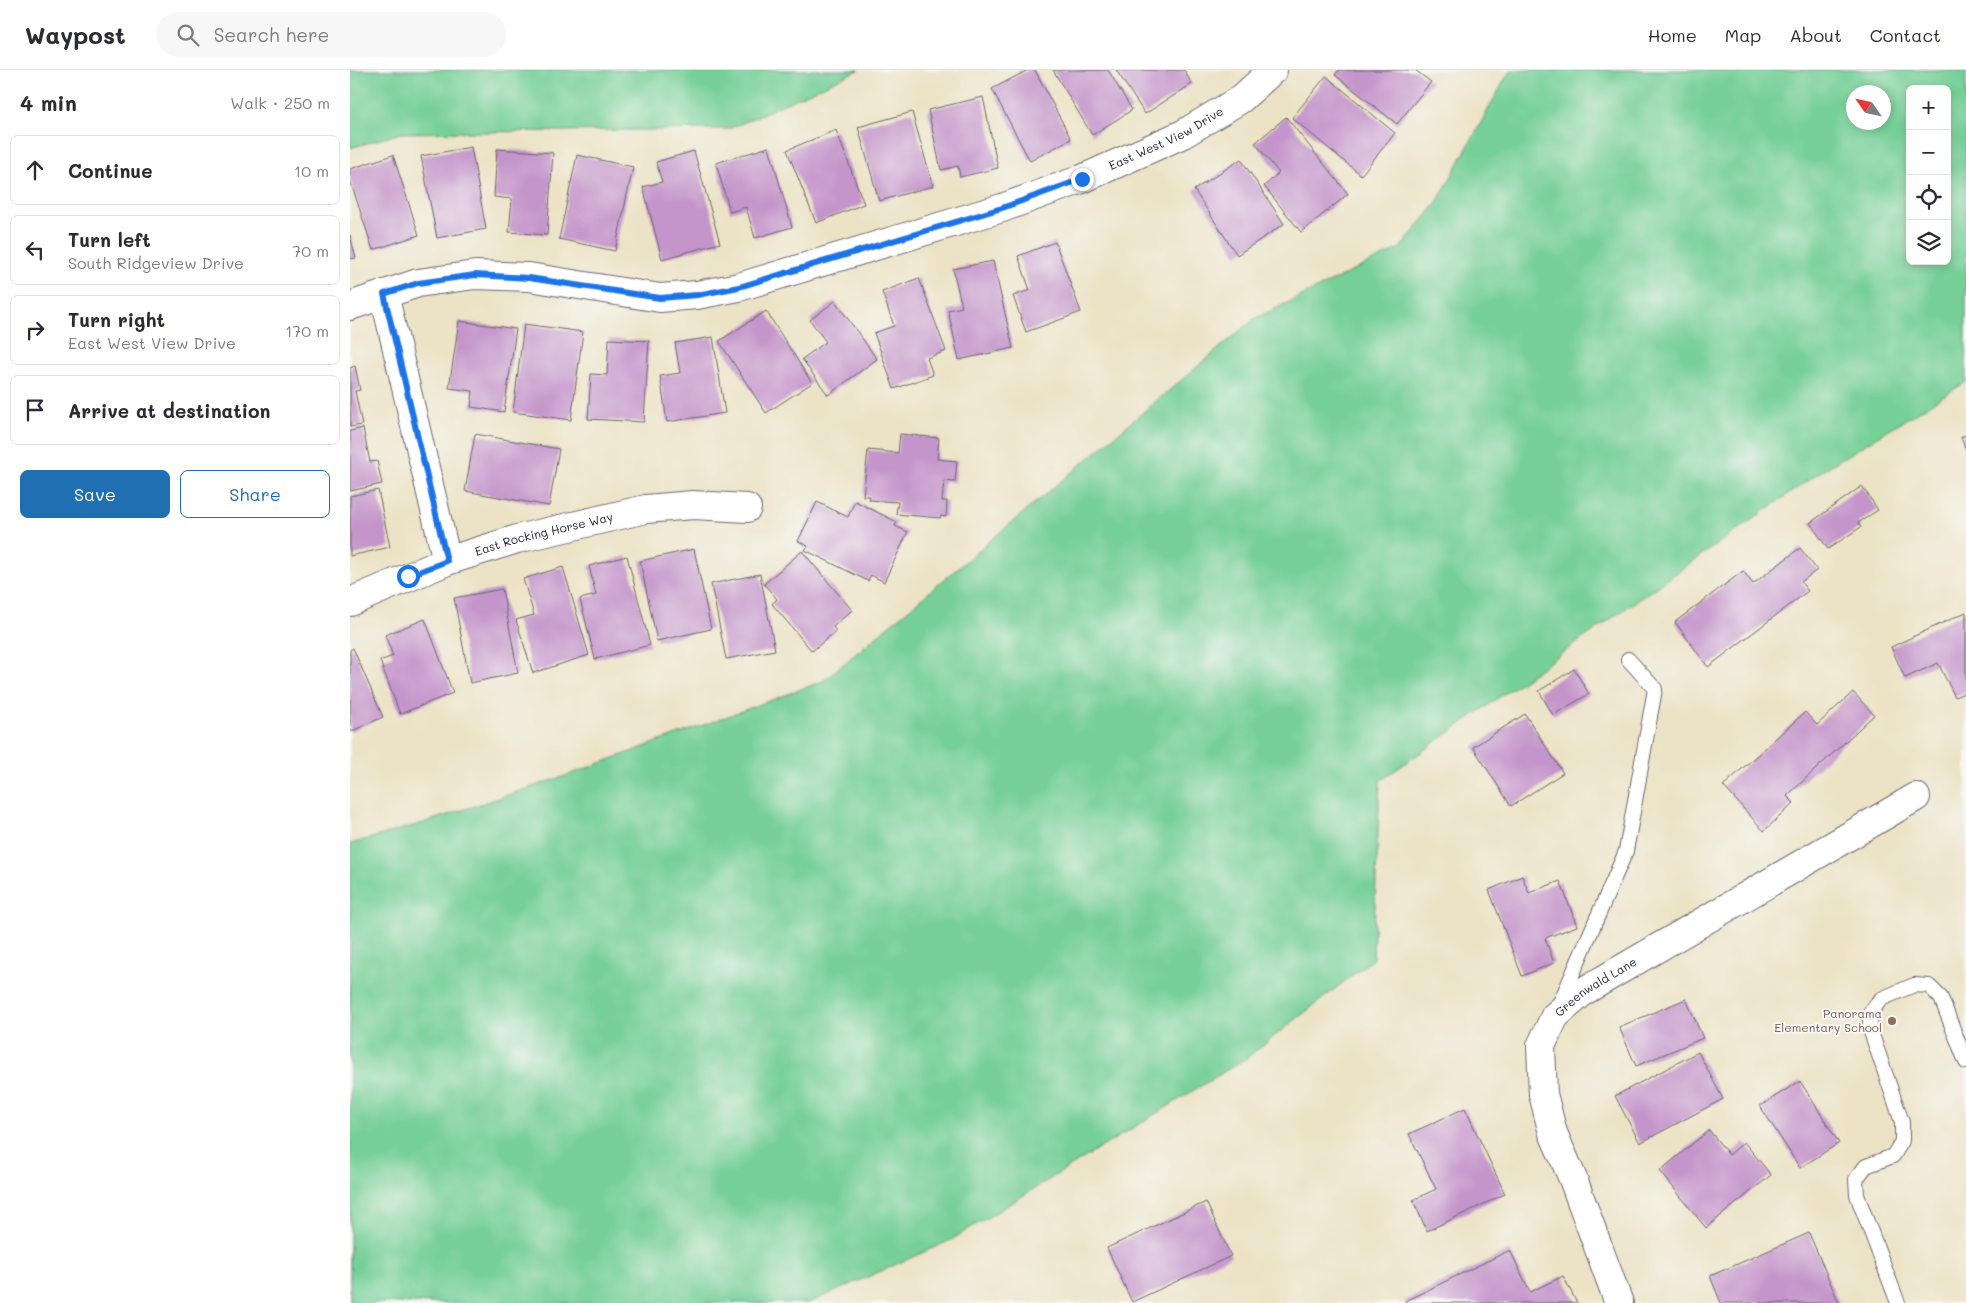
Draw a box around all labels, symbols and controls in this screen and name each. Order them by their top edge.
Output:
search box [156,12,506,57]
text: Waypost [25,19,126,50]
icon: search [174,21,202,49]
text: Search here [214,22,329,47]
text: Home [1648,23,1697,47]
text: Map [1725,23,1761,47]
text: About [1789,23,1842,47]
text: Contact [1870,23,1941,47]
north arrow [1846,85,1891,130]
map controls [1906,85,1951,265]
button: + [1906,85,1951,130]
text: 4 min [20,89,77,116]
text: Walk · 250 m [230,92,330,113]
street label: East West View Drive [1106,103,1226,173]
button: − [1906,130,1951,175]
icon: ahead [21,156,49,184]
text: Continue [68,158,153,183]
text: 10 m [294,160,329,181]
route end [1071,168,1094,191]
button: locate [1906,175,1951,220]
button: layers [1906,220,1951,265]
text: Turn left [68,227,151,252]
icon: left [21,236,49,264]
text: 70 m [292,240,329,261]
text: South Ridgeview Drive [68,252,244,273]
text: Turn right [68,307,165,332]
icon: right [21,316,49,344]
text: 170 m [285,320,329,341]
text: East West View Drive [68,332,236,353]
icon: arrive [21,396,49,424]
text: Arrive at destination [68,398,271,423]
button: Save [20,470,170,518]
button: Share [180,470,330,518]
street label: East Rocking Horse Way [473,508,614,559]
route start [397,565,420,588]
street label: Greenwald Lane [1551,953,1639,1020]
place label: Panorama Elementary School [1774,1005,1882,1035]
marker: Panorama Elementary School [1886,1015,1898,1027]

